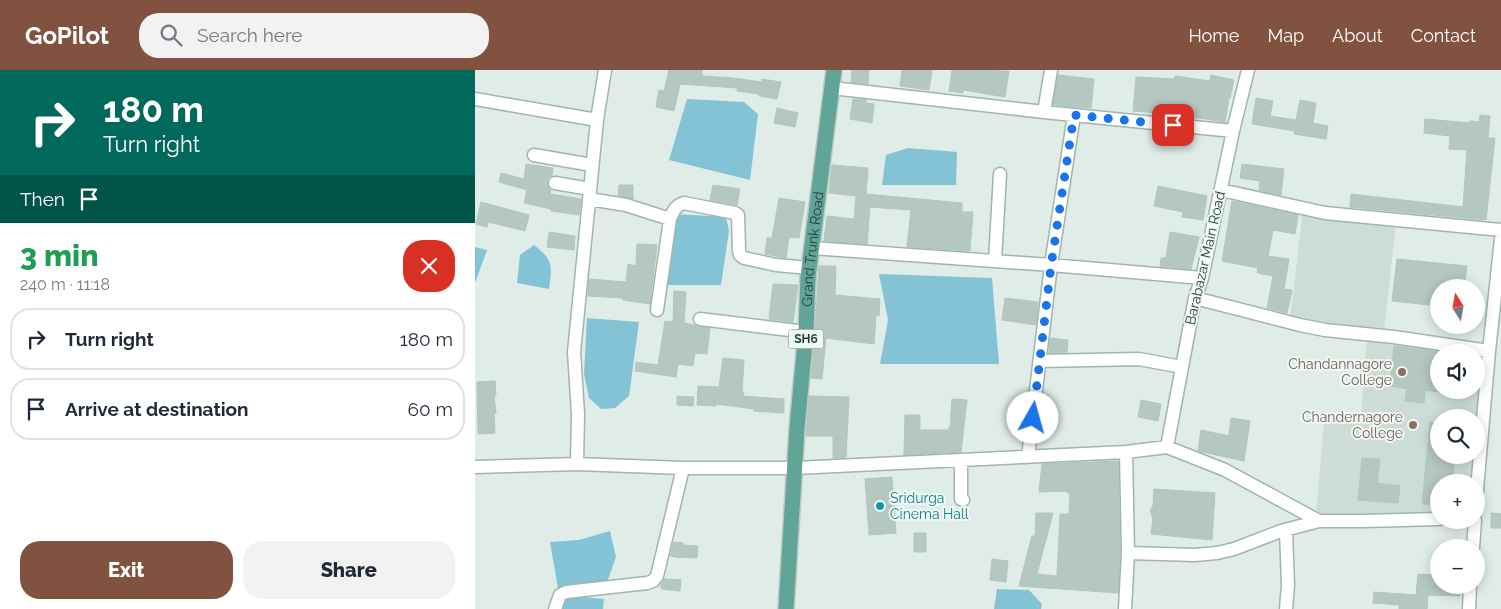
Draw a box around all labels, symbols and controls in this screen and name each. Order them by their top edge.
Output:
search box [139,13,489,58]
text: GoPilot [25,21,109,50]
icon: search [157,21,185,49]
text: Search here [197,24,303,46]
text: Home [1188,25,1239,46]
text: Map [1267,25,1304,46]
text: About [1332,25,1383,46]
text: Contact [1411,25,1476,46]
text: 180 m [103,89,204,130]
icon: right [20,90,85,155]
pin [1152,104,1194,146]
icon: arrive [1159,111,1187,139]
text: Turn right [103,131,200,157]
icon: arrive [75,185,103,213]
text: Then [20,188,65,210]
street label: Grand Trunk Road [799,190,827,307]
street label: Barabazar Main Road [1182,190,1228,326]
text: 3 min [20,238,99,273]
button: close [403,240,455,292]
text: 240 m · 11:18 [20,275,110,294]
north arrow [1430,279,1485,334]
map controls [1430,279,1485,594]
icon: right [22,325,50,353]
text: Turn right [65,328,154,350]
text: 180 m [400,328,453,350]
road number: SH6 [789,330,823,348]
button: sound [1430,344,1485,399]
place label: Chandannagore College [1288,356,1392,388]
marker: Chandannagore College [1396,366,1408,378]
position arrow [1006,391,1058,443]
icon: arrive [22,395,50,423]
text: Arrive at destination [65,398,249,420]
text: 60 m [408,398,453,420]
place label: Chandernagore College [1302,409,1403,441]
button: search [1430,409,1485,464]
marker: Chandernagore College [1407,419,1419,431]
button: + [1430,474,1485,529]
place label: Sridurga Cinema Hall [890,490,969,522]
marker: Sridurga Cinema Hall [874,500,886,512]
button: − [1430,539,1485,594]
button: Exit [20,541,233,599]
button: Share [243,541,455,599]

